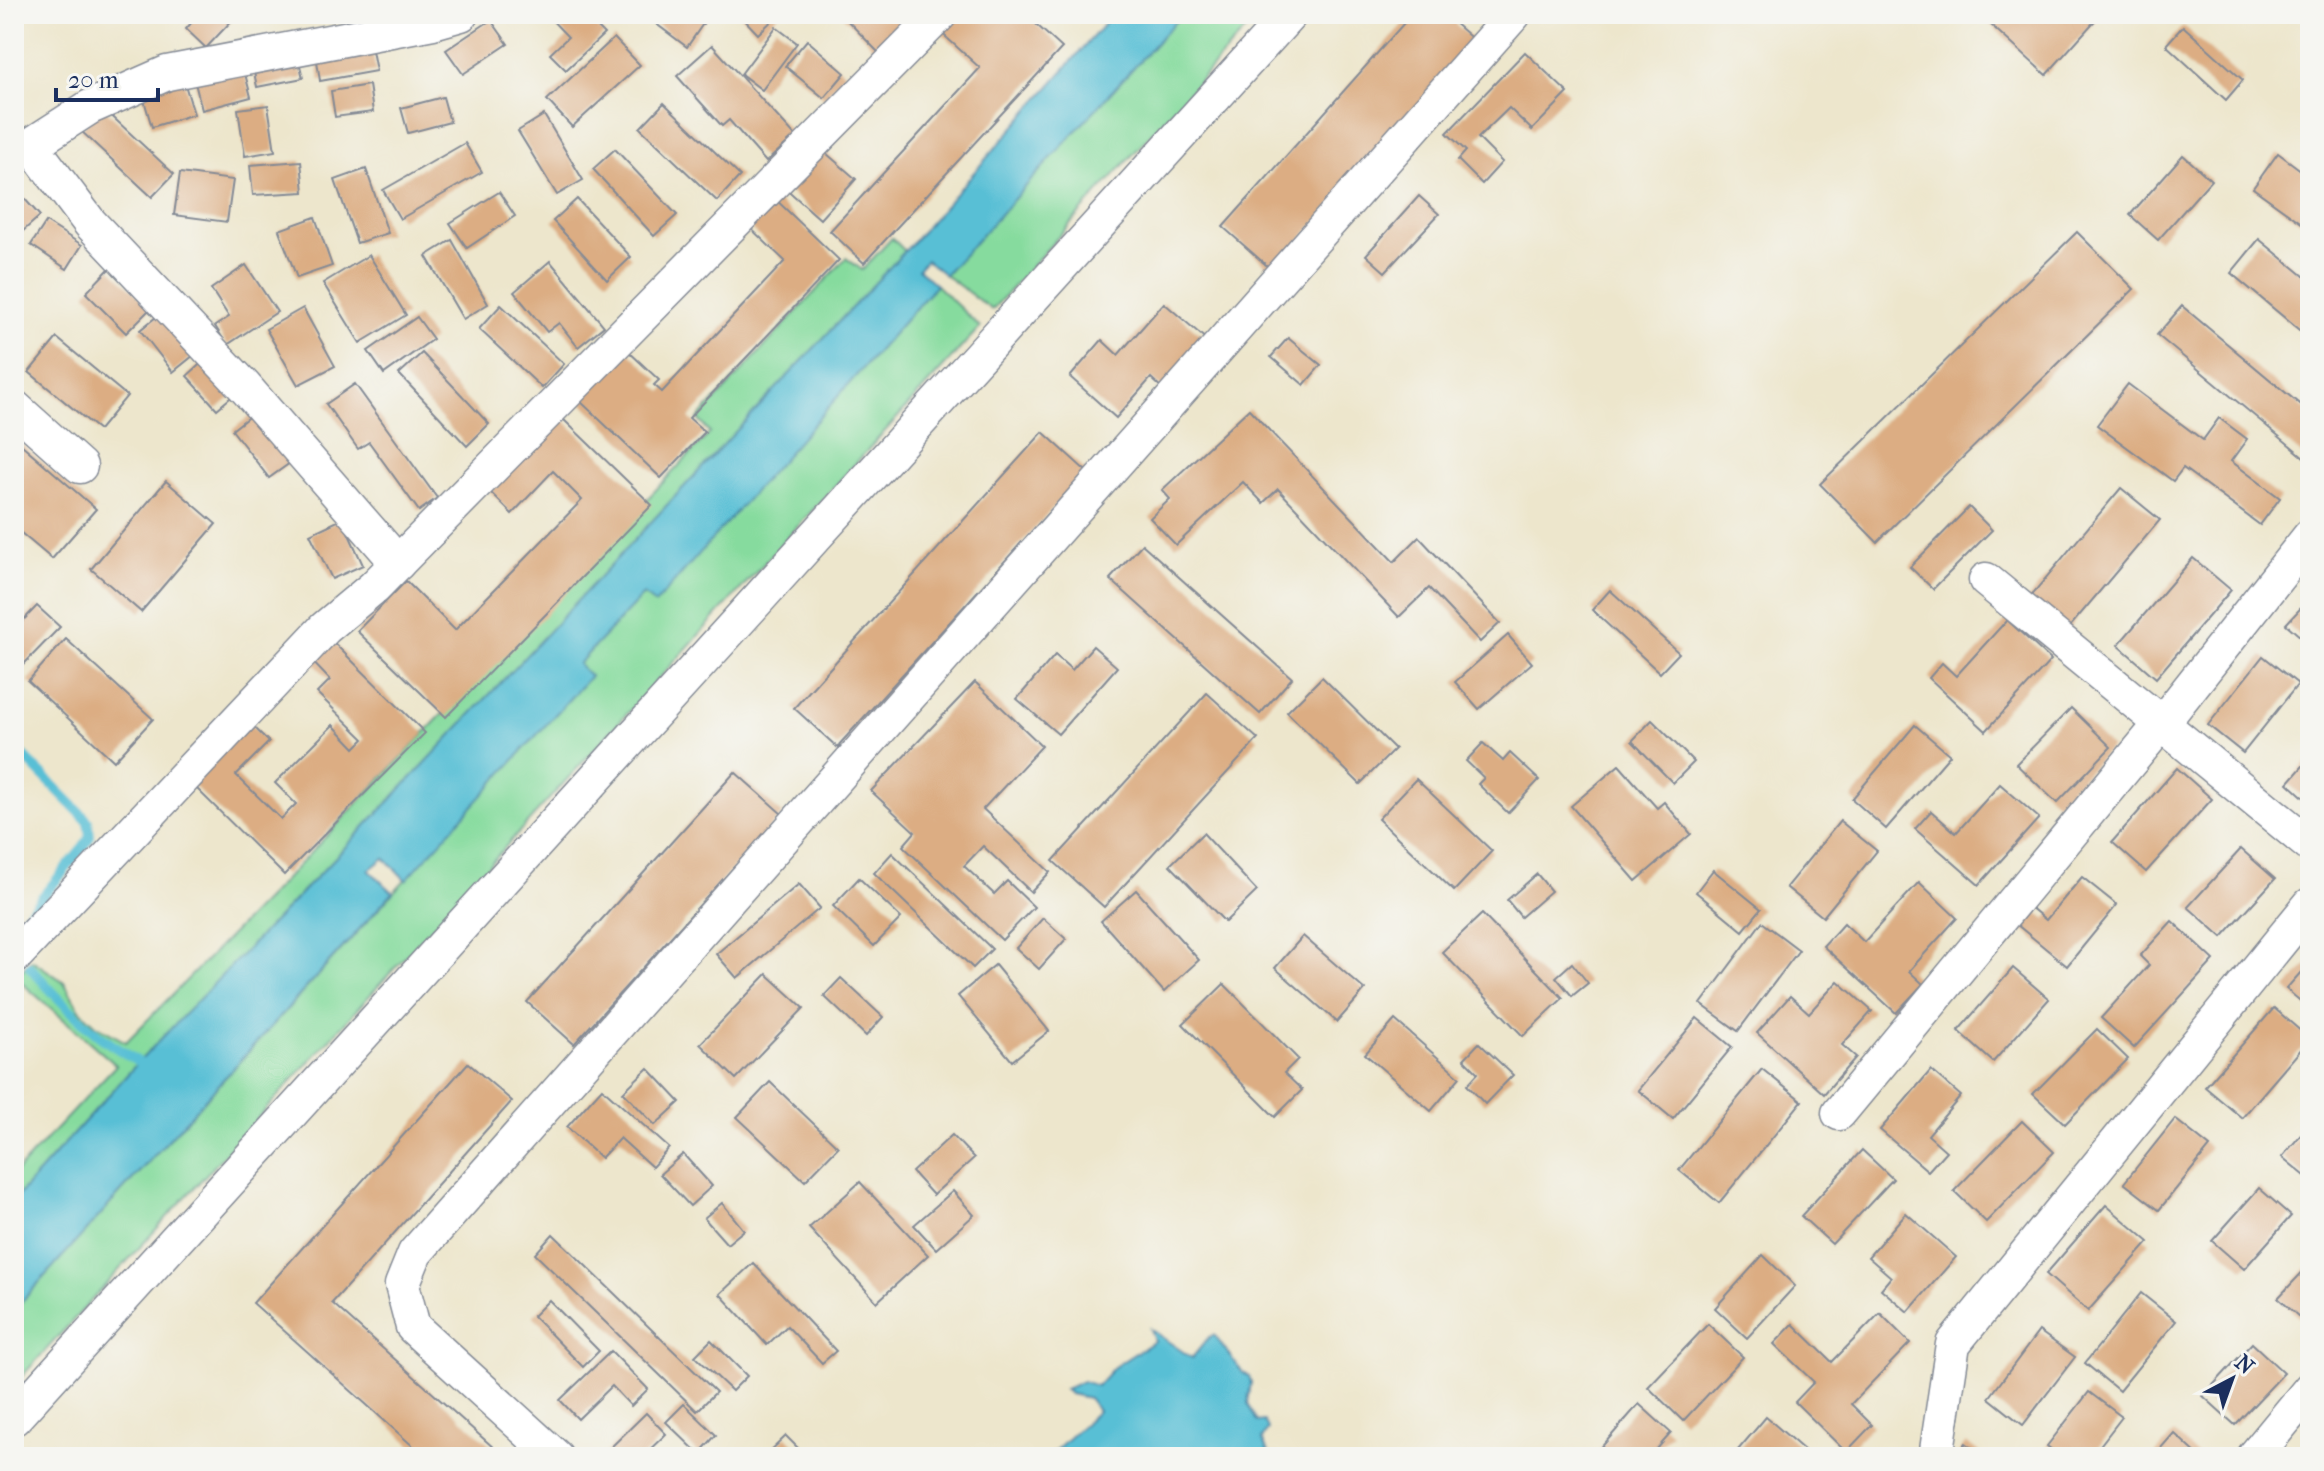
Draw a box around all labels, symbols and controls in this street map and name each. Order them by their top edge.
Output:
scale bar [56,52,158,102]
text: 20 m [68,66,119,94]
north arrow [2192,1339,2272,1419]
text: N [2230,1349,2260,1380]

